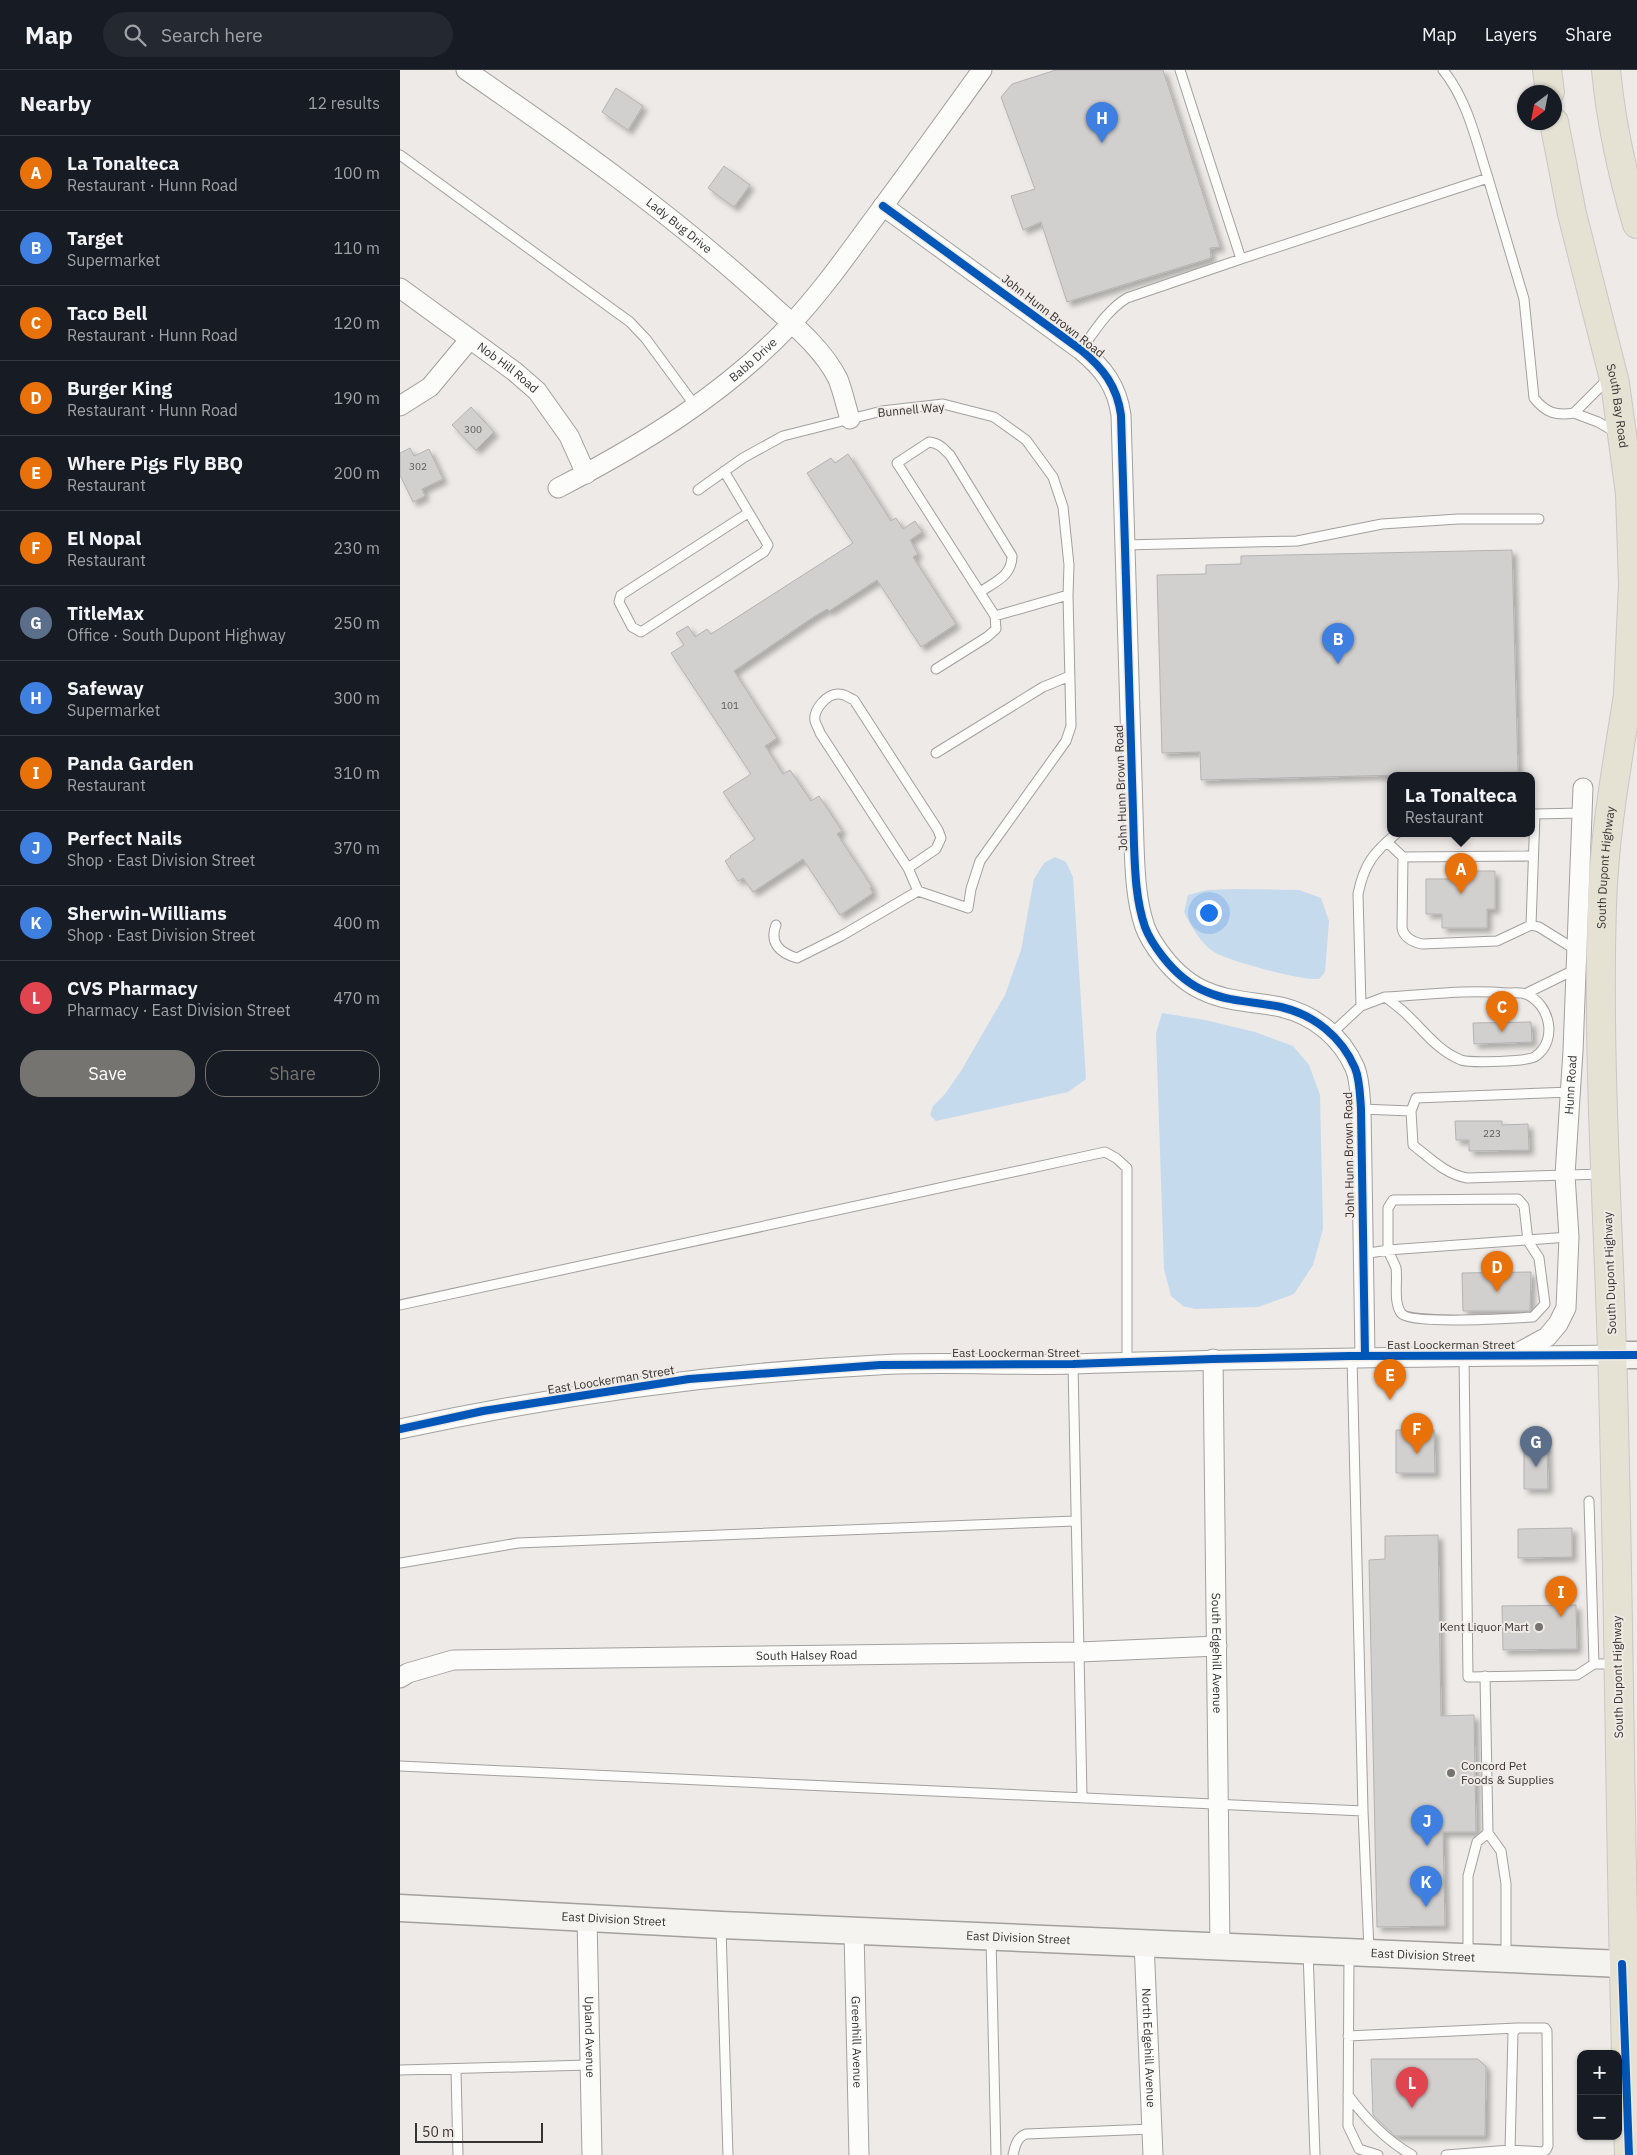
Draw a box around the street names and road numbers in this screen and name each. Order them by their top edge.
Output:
street label: Lady Bug Drive [643,195,716,257]
street label: John Hunn Brown Road [999,271,1108,360]
street label: Babb Drive [726,334,780,385]
street label: Nob Hill Road [474,339,542,396]
street label: South Bay Road [1603,362,1632,449]
street label: Bunnell Way [877,399,945,420]
street label: John Hunn Brown Road [1111,725,1130,851]
street label: South Dupont Highway [1593,805,1618,929]
street label: Hunn Road [1561,1055,1580,1115]
street label: John Hunn Brown Road [1340,1092,1357,1218]
street label: South Dupont Highway [1600,1211,1619,1335]
street label: East Loockerman Street [1387,1337,1515,1352]
street label: East Loockerman Street [952,1345,1080,1360]
street label: East Loockerman Street [546,1362,675,1397]
street label: South Edgehill Avenue [1209,1593,1225,1714]
street label: South Dupont Highway [1609,1615,1626,1739]
street label: South Halsey Road [756,1647,858,1663]
street label: East Division Street [561,1909,666,1929]
street label: East Division Street [966,1928,1071,1947]
street label: East Division Street [1370,1945,1475,1965]
street label: North Edgehill Avenue [1139,1988,1159,2108]
street label: Upland Avenue [582,1996,598,2078]
street label: Greenhill Avenue [848,1996,866,2089]

